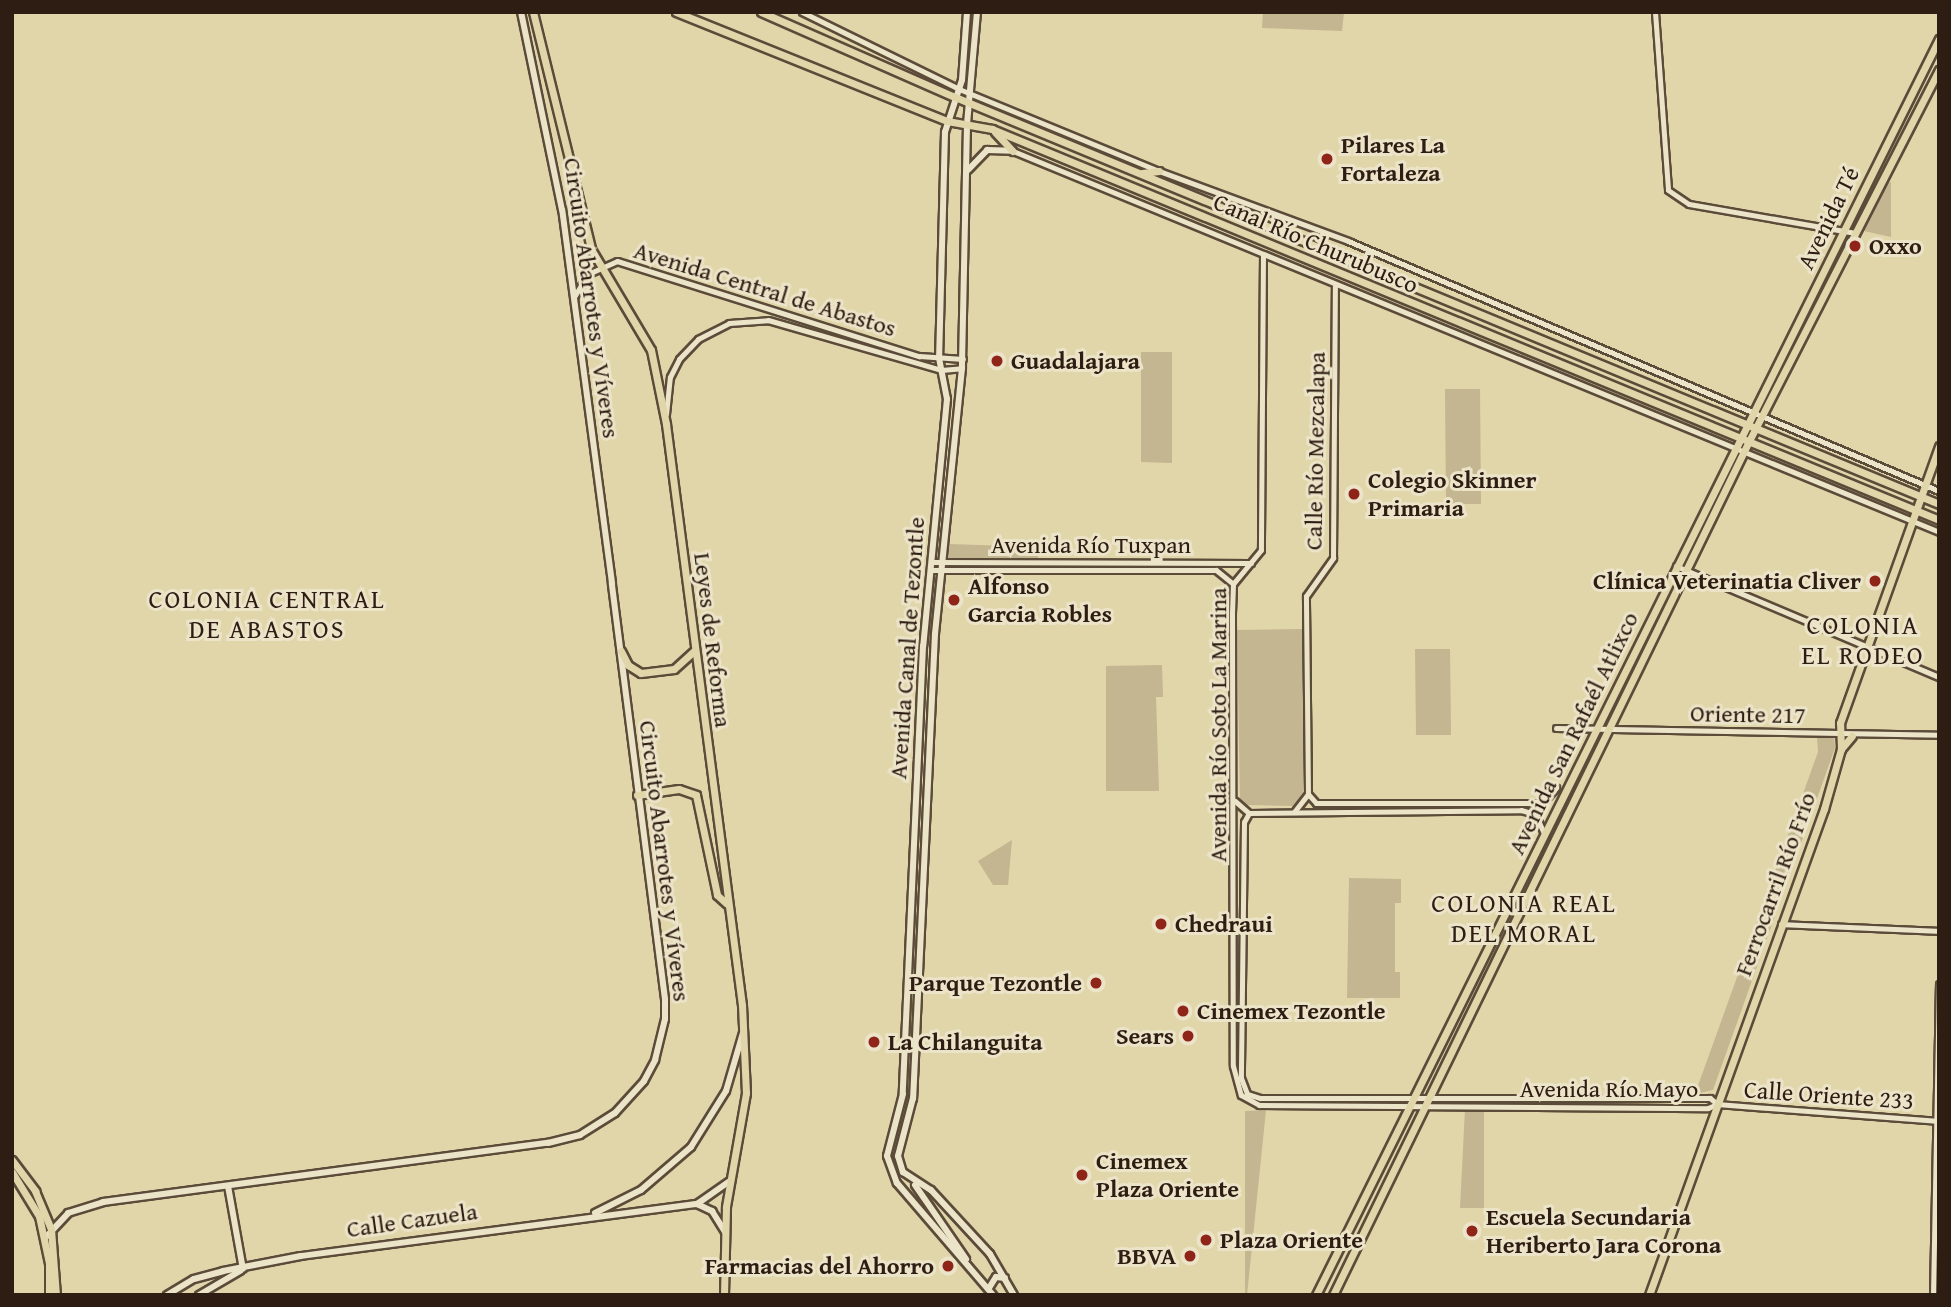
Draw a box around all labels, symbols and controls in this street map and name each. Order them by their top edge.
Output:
place label: Pilares La Fortaleza [1341,131,1445,187]
marker: Pilares La Fortaleza [1319,151,1335,167]
street label: Circuito Abarrotes y Víveres [558,156,626,440]
street label: Avenida Té [1791,162,1865,274]
street label: Canal Río Churubusco [1209,187,1423,299]
place label: Oxxo [1869,232,1922,260]
street label: Avenida Central de Abastos [631,235,899,343]
marker: Oxxo [1847,238,1863,254]
place label: Guadalajara [1011,347,1140,375]
street label: Calle Río Mezcalapa [1299,352,1331,550]
marker: Guadalajara [989,353,1005,369]
place label: Colegio Skinner Primaria [1368,466,1537,522]
marker: Colegio Skinner Primaria [1346,486,1362,502]
street label: Avenida Canal de Tezontle [883,516,931,780]
street label: Avenida Río Tuxpan [991,531,1191,559]
street label: Leyes de Reforma [688,551,738,729]
place label: Clínica Veterinatia Cliver [1593,567,1861,595]
place label: Alfonso Garcia Robles [968,572,1112,628]
marker: Clínica Veterinatia Cliver [1867,573,1883,589]
district label: COLONIA CENTRAL DE ABASTOS [150,583,384,644]
street label: Avenida Río Soto La Marina [1204,588,1232,862]
marker: Alfonso Garcia Robles [946,592,962,608]
street label: Avenida San Rafaél Atlixco [1502,607,1644,859]
district label: COLONIA EL RODEO [1802,609,1924,670]
street label: Oriente 217 [1690,699,1806,729]
street label: Circuito Abarrotes y Víveres [633,719,697,1003]
street label: Ferrocarril Río Frío [1728,788,1822,980]
district label: COLONIA REAL DEL MORAL [1433,887,1615,948]
place label: Chedraui [1175,910,1273,938]
marker: Chedraui [1153,916,1169,932]
place label: Parque Tezontle [909,969,1082,997]
marker: Parque Tezontle [1088,975,1104,991]
place label: Cinemex Tezontle [1197,997,1386,1025]
marker: Cinemex Tezontle [1175,1003,1191,1019]
place label: Sears [1116,1022,1174,1050]
place label: La Chilanguita [888,1028,1042,1056]
marker: Sears [1180,1028,1196,1044]
marker: La Chilanguita [866,1034,882,1050]
street label: Avenida Río Mayo [1520,1075,1698,1103]
street label: Calle Oriente 233 [1743,1075,1915,1115]
place label: Cinemex Plaza Oriente [1096,1147,1239,1203]
marker: Cinemex Plaza Oriente [1074,1167,1090,1183]
street label: Calle Cazuela [345,1197,479,1243]
place label: Escuela Secundaria Heriberto Jara Corona [1486,1203,1721,1259]
marker: Escuela Secundaria Heriberto Jara Corona [1464,1223,1480,1239]
place label: Plaza Oriente [1220,1226,1363,1254]
marker: Plaza Oriente [1198,1232,1214,1248]
place label: BBVA [1117,1242,1176,1270]
marker: BBVA [1182,1248,1198,1264]
place label: Farmacias del Ahorro [705,1252,934,1280]
marker: Farmacias del Ahorro [940,1258,956,1274]

